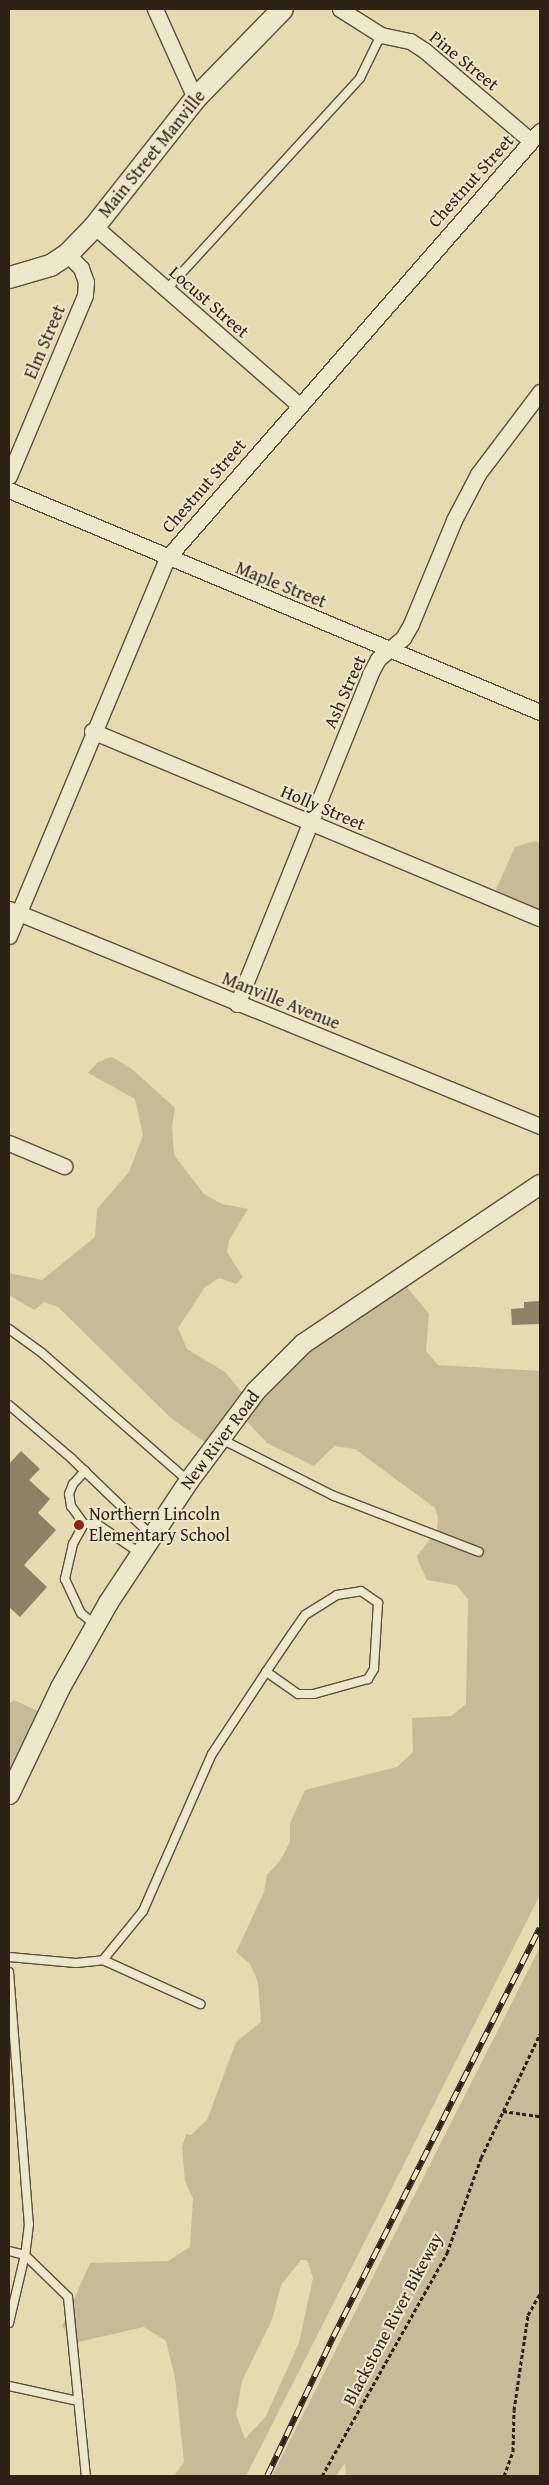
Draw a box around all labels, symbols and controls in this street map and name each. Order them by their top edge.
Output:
street label: Pine Street [425,27,503,95]
street label: Main Street Manville [94,86,210,222]
street label: Chestnut Street [424,130,518,232]
street label: Locust Street [165,261,253,343]
street label: Elm Street [20,302,70,382]
street label: Chestnut Street [157,435,251,537]
street label: Maple Street [232,557,330,613]
street label: Ash Street [319,652,371,732]
street label: Holly Street [277,781,369,835]
street label: Manville Avenue [219,968,343,1034]
street label: New River Road [176,1386,264,1494]
place label: Northern Lincoln Elementary School [89,1504,230,1546]
marker: Northern Lincoln Elementary School [73,1519,85,1531]
street label: Blackstone River Bikeway [338,2229,448,2409]

